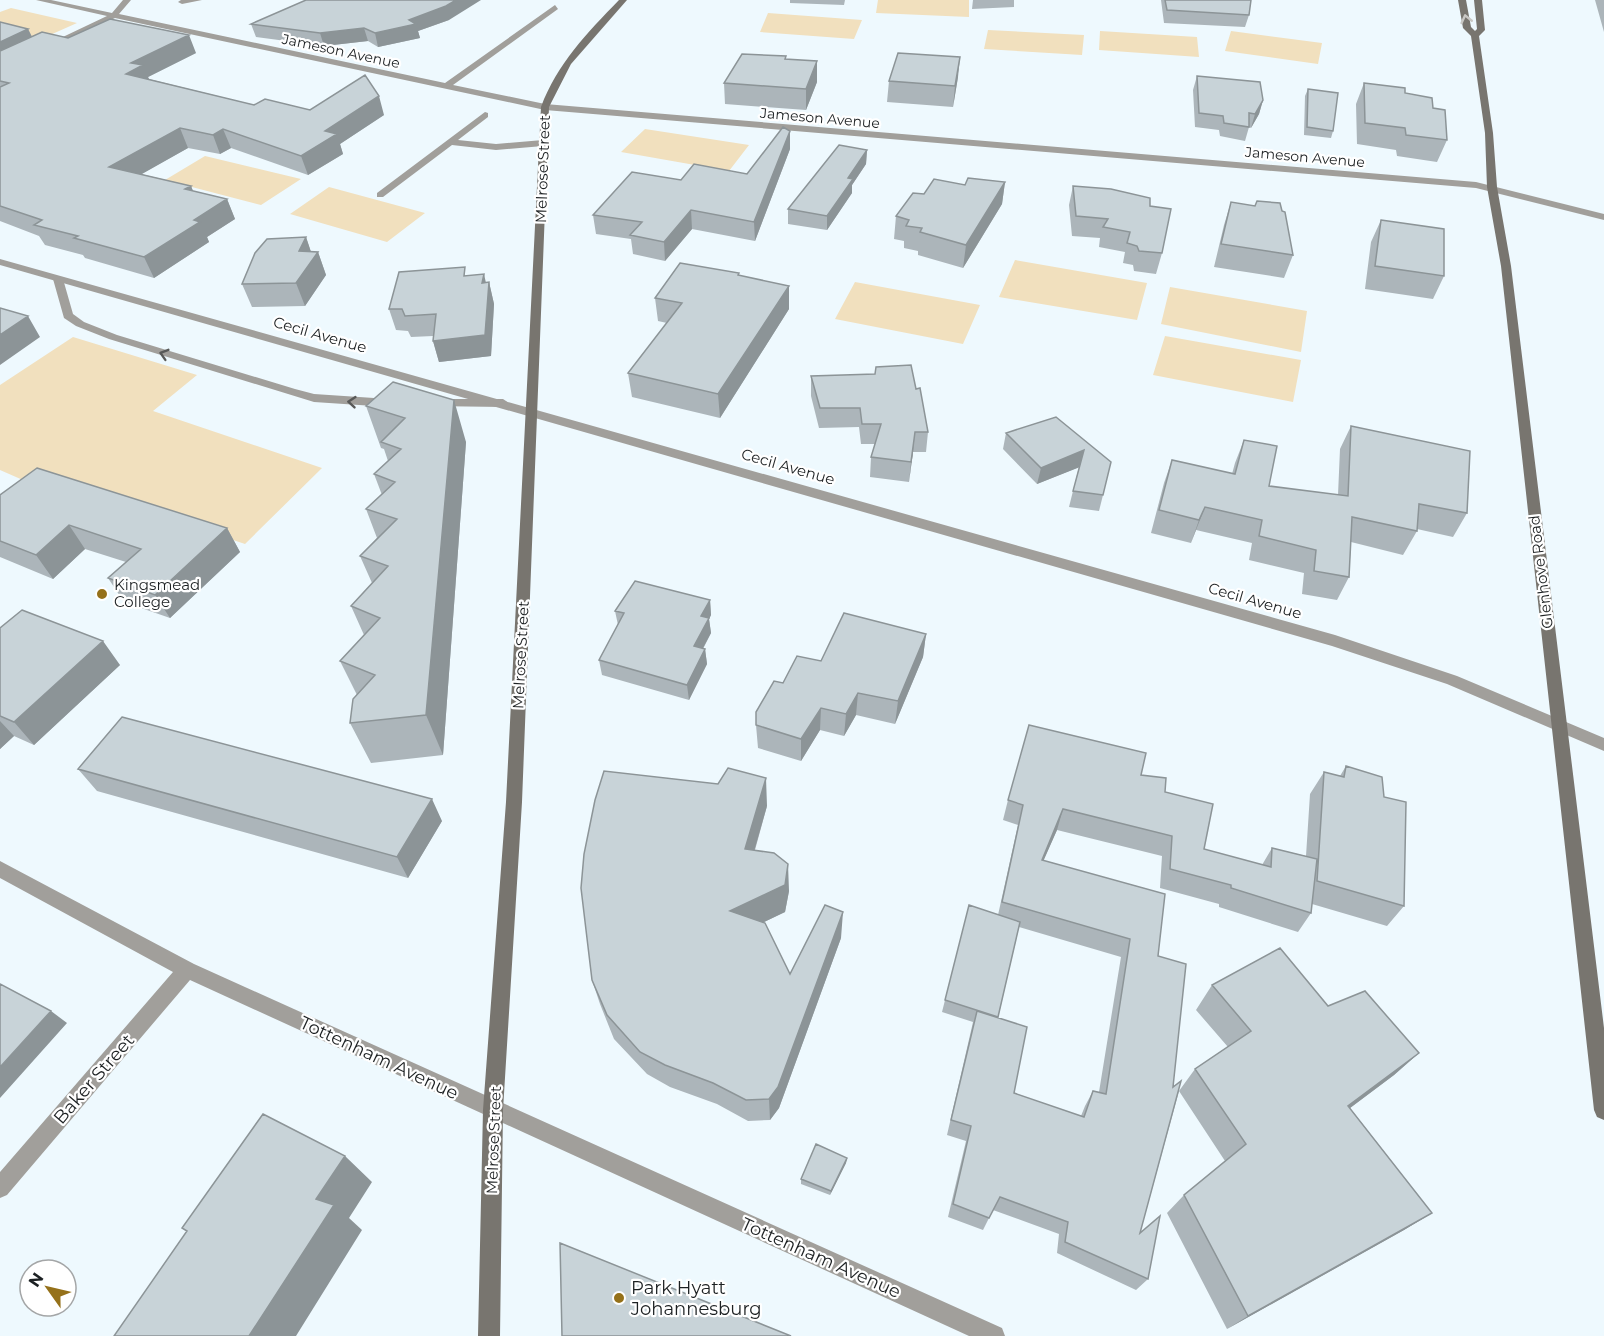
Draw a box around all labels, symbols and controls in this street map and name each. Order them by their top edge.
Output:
one-way arrow [1460,14,1473,24]
street label: Jameson Avenue [279,29,402,72]
street label: Jameson Avenue [758,104,881,132]
street label: Melrose Street [531,115,554,223]
street label: Jameson Avenue [1243,143,1366,171]
street label: Cecil Avenue [271,312,369,357]
one-way arrow [159,349,170,361]
one-way arrow [348,396,357,409]
street label: Cecil Avenue [739,444,837,489]
street label: Glenhove Road [1524,514,1557,630]
place label: Kingsmead College [114,575,200,611]
street label: Cecil Avenue [1206,578,1304,623]
marker: Kingsmead College [95,587,109,601]
street label: Melrose Street [508,600,533,710]
street label: Tottenham Avenue [296,1012,462,1104]
street label: Baker Street [49,1030,139,1128]
street label: Melrose Street [482,1086,505,1194]
street label: Tottenham Avenue [738,1213,904,1303]
north arrow [18,1258,78,1318]
text: N [24,1269,47,1291]
place label: Park Hyatt Johannesburg [630,1277,762,1320]
marker: Park Hyatt Johannesburg [612,1291,626,1305]

